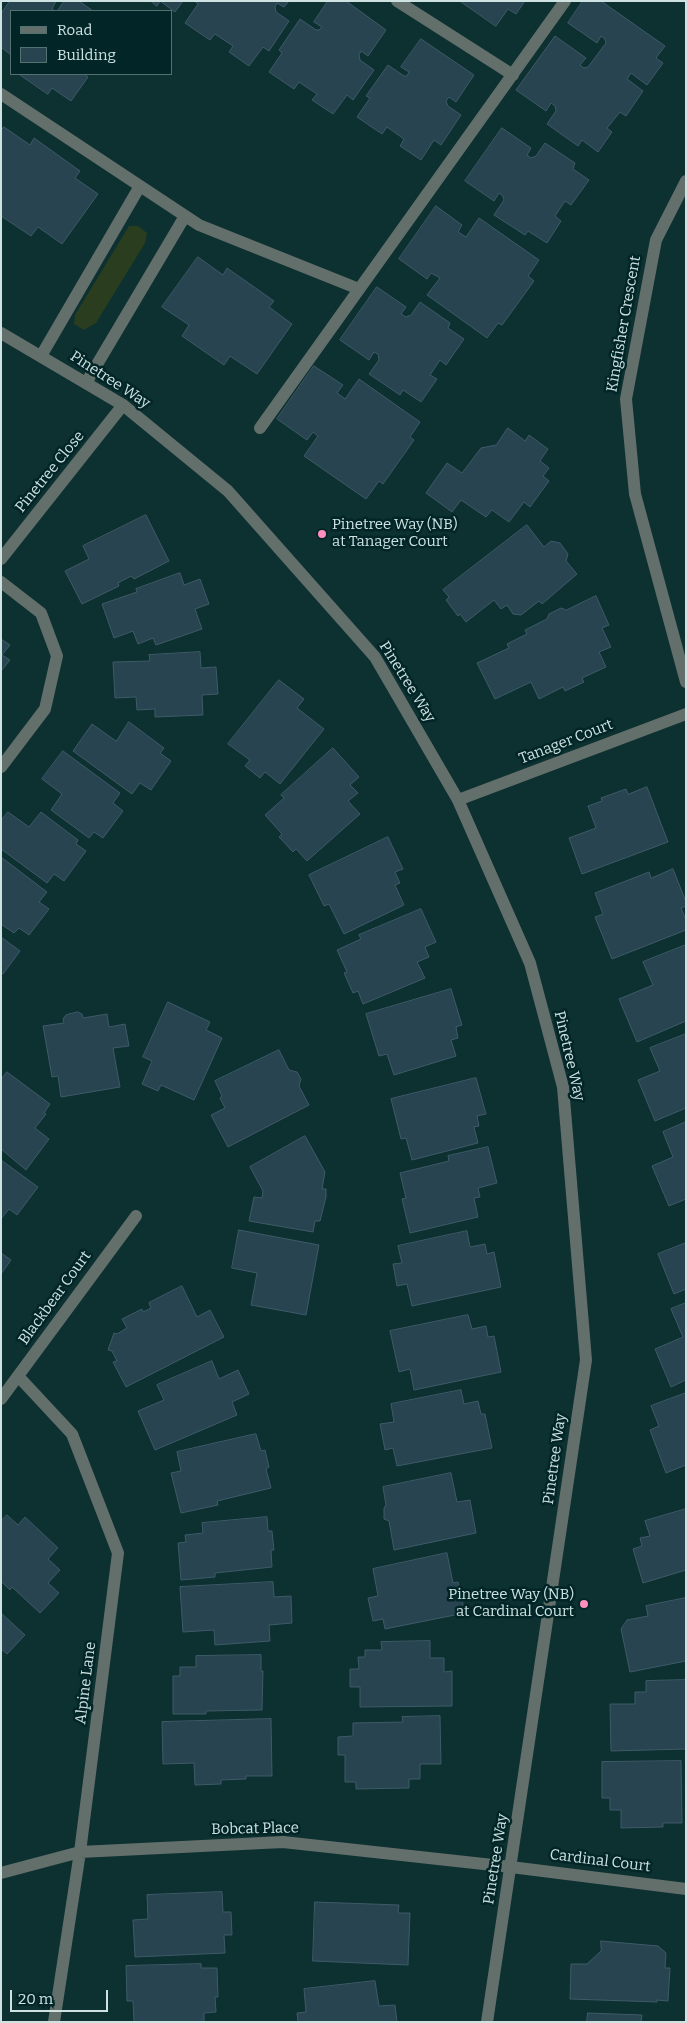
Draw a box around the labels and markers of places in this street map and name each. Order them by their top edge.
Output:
place label: Pinetree Way (NB) at Tanager Court [332,516,458,551]
marker: Pinetree Way (NB) at Tanager Court [316,528,328,540]
place label: Pinetree Way (NB) at Cardinal Court [448,1586,574,1621]
marker: Pinetree Way (NB) at Cardinal Court [578,1598,590,1610]

